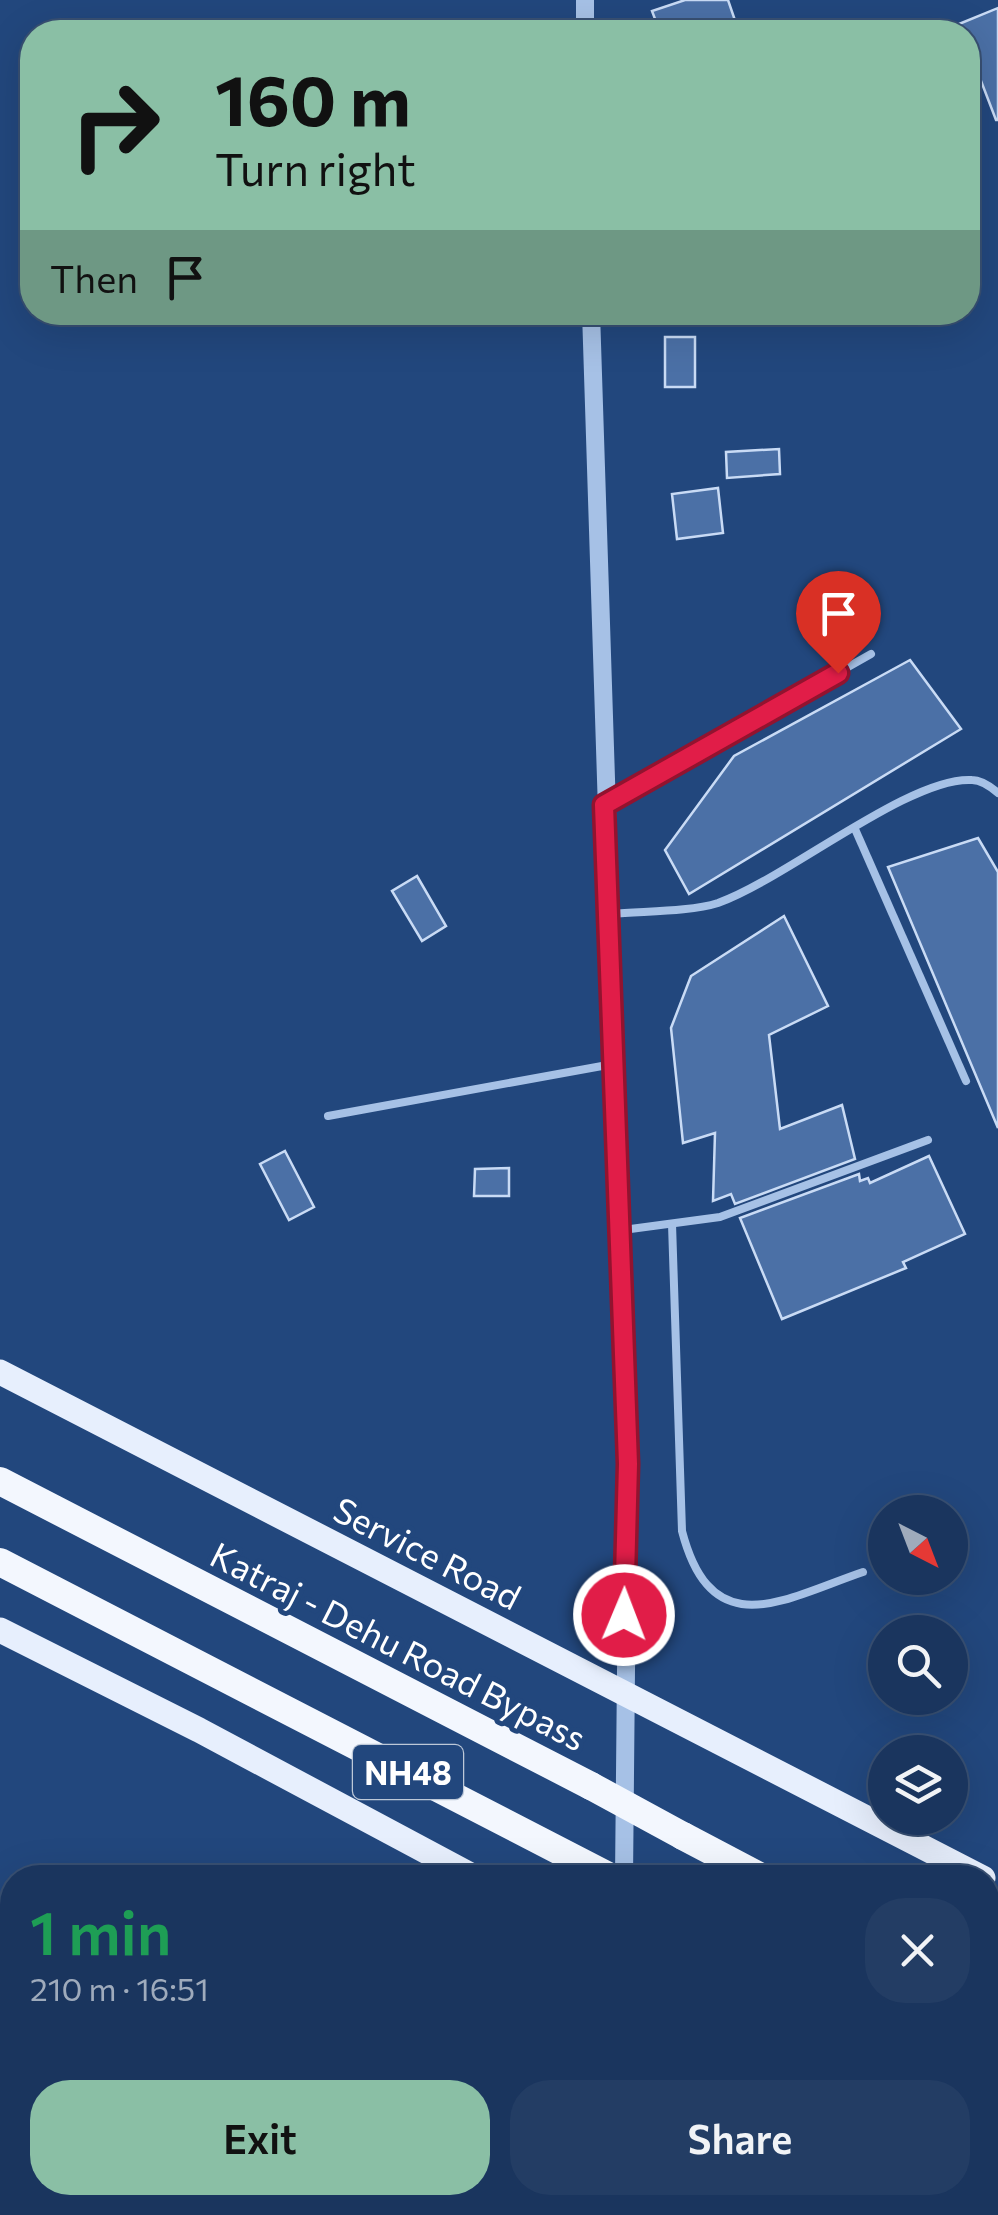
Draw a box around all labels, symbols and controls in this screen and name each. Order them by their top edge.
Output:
text: 160 m [215,55,411,140]
icon: right [50,60,180,190]
text: Turn right [215,140,416,195]
icon: arrive [158,250,213,305]
text: Then [50,254,138,301]
pin [796,571,881,674]
icon: arrive [811,586,866,641]
street label: Service Road [327,1487,529,1617]
north arrow [868,1495,968,1595]
map controls [868,1495,968,1835]
street label: Katraj - Dehu Road Bypass [204,1532,594,1758]
position arrow [572,1563,676,1667]
button: search [868,1615,968,1715]
button: layers [868,1735,968,1835]
road number: NH48 [353,1745,463,1799]
text: 1 min [30,1894,171,1967]
button: close [865,1898,970,2003]
text: 210 m · 16:51 [30,1968,209,2008]
button: Exit [30,2080,490,2195]
button: Share [510,2080,970,2195]

